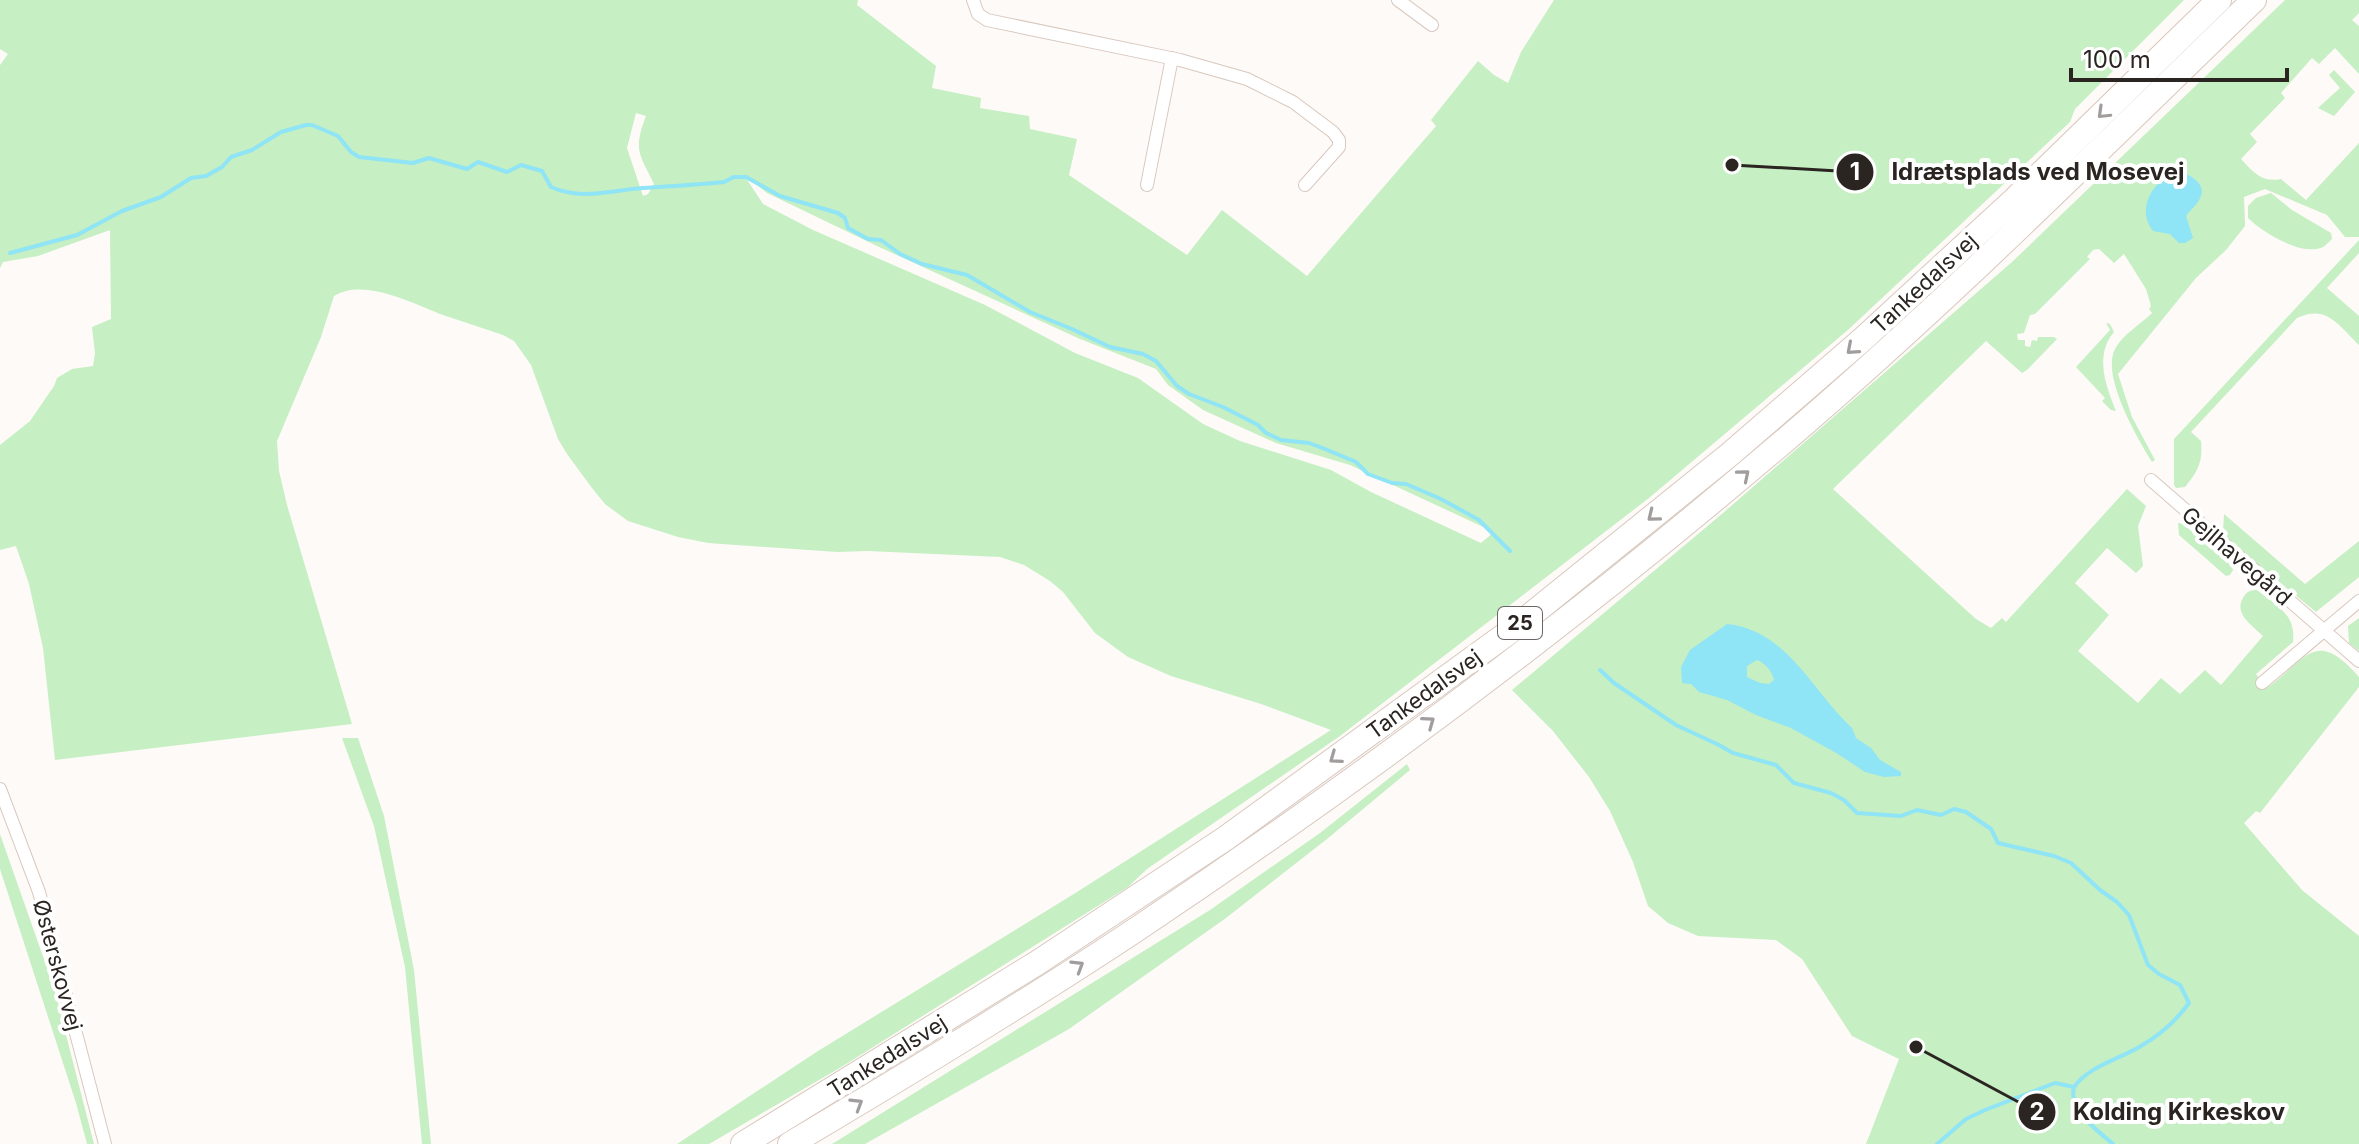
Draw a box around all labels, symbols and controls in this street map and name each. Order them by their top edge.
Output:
scale bar [2071,32,2287,82]
text: 100 m [2083,45,2151,74]
one-way arrow [2098,104,2112,118]
callout: Idrætsplads ved Mosevej [1835,148,2201,196]
text: 1 [1850,157,1860,186]
text: Idrætsplads ved Mosevej [1891,157,2185,186]
street label: Tankedalsvej [1866,227,1982,339]
one-way arrow [1847,339,1862,353]
one-way arrow [1734,470,1749,485]
street label: Gejlhavegård [2177,501,2297,611]
one-way arrow [1648,506,1662,521]
road number: 25 [1498,607,1542,639]
street label: Tankedalsvej [1362,644,1486,744]
one-way arrow [1421,718,1435,732]
one-way arrow [1330,748,1344,763]
street label: Østerskovvej [28,896,88,1034]
one-way arrow [1069,961,1084,976]
street label: Tankedalsvej [823,1009,951,1103]
callout: Kolding Kirkeskov [2017,1088,2301,1136]
text: 2 [2029,1097,2045,1126]
text: Kolding Kirkeskov [2073,1097,2286,1126]
one-way arrow [848,1098,863,1114]

